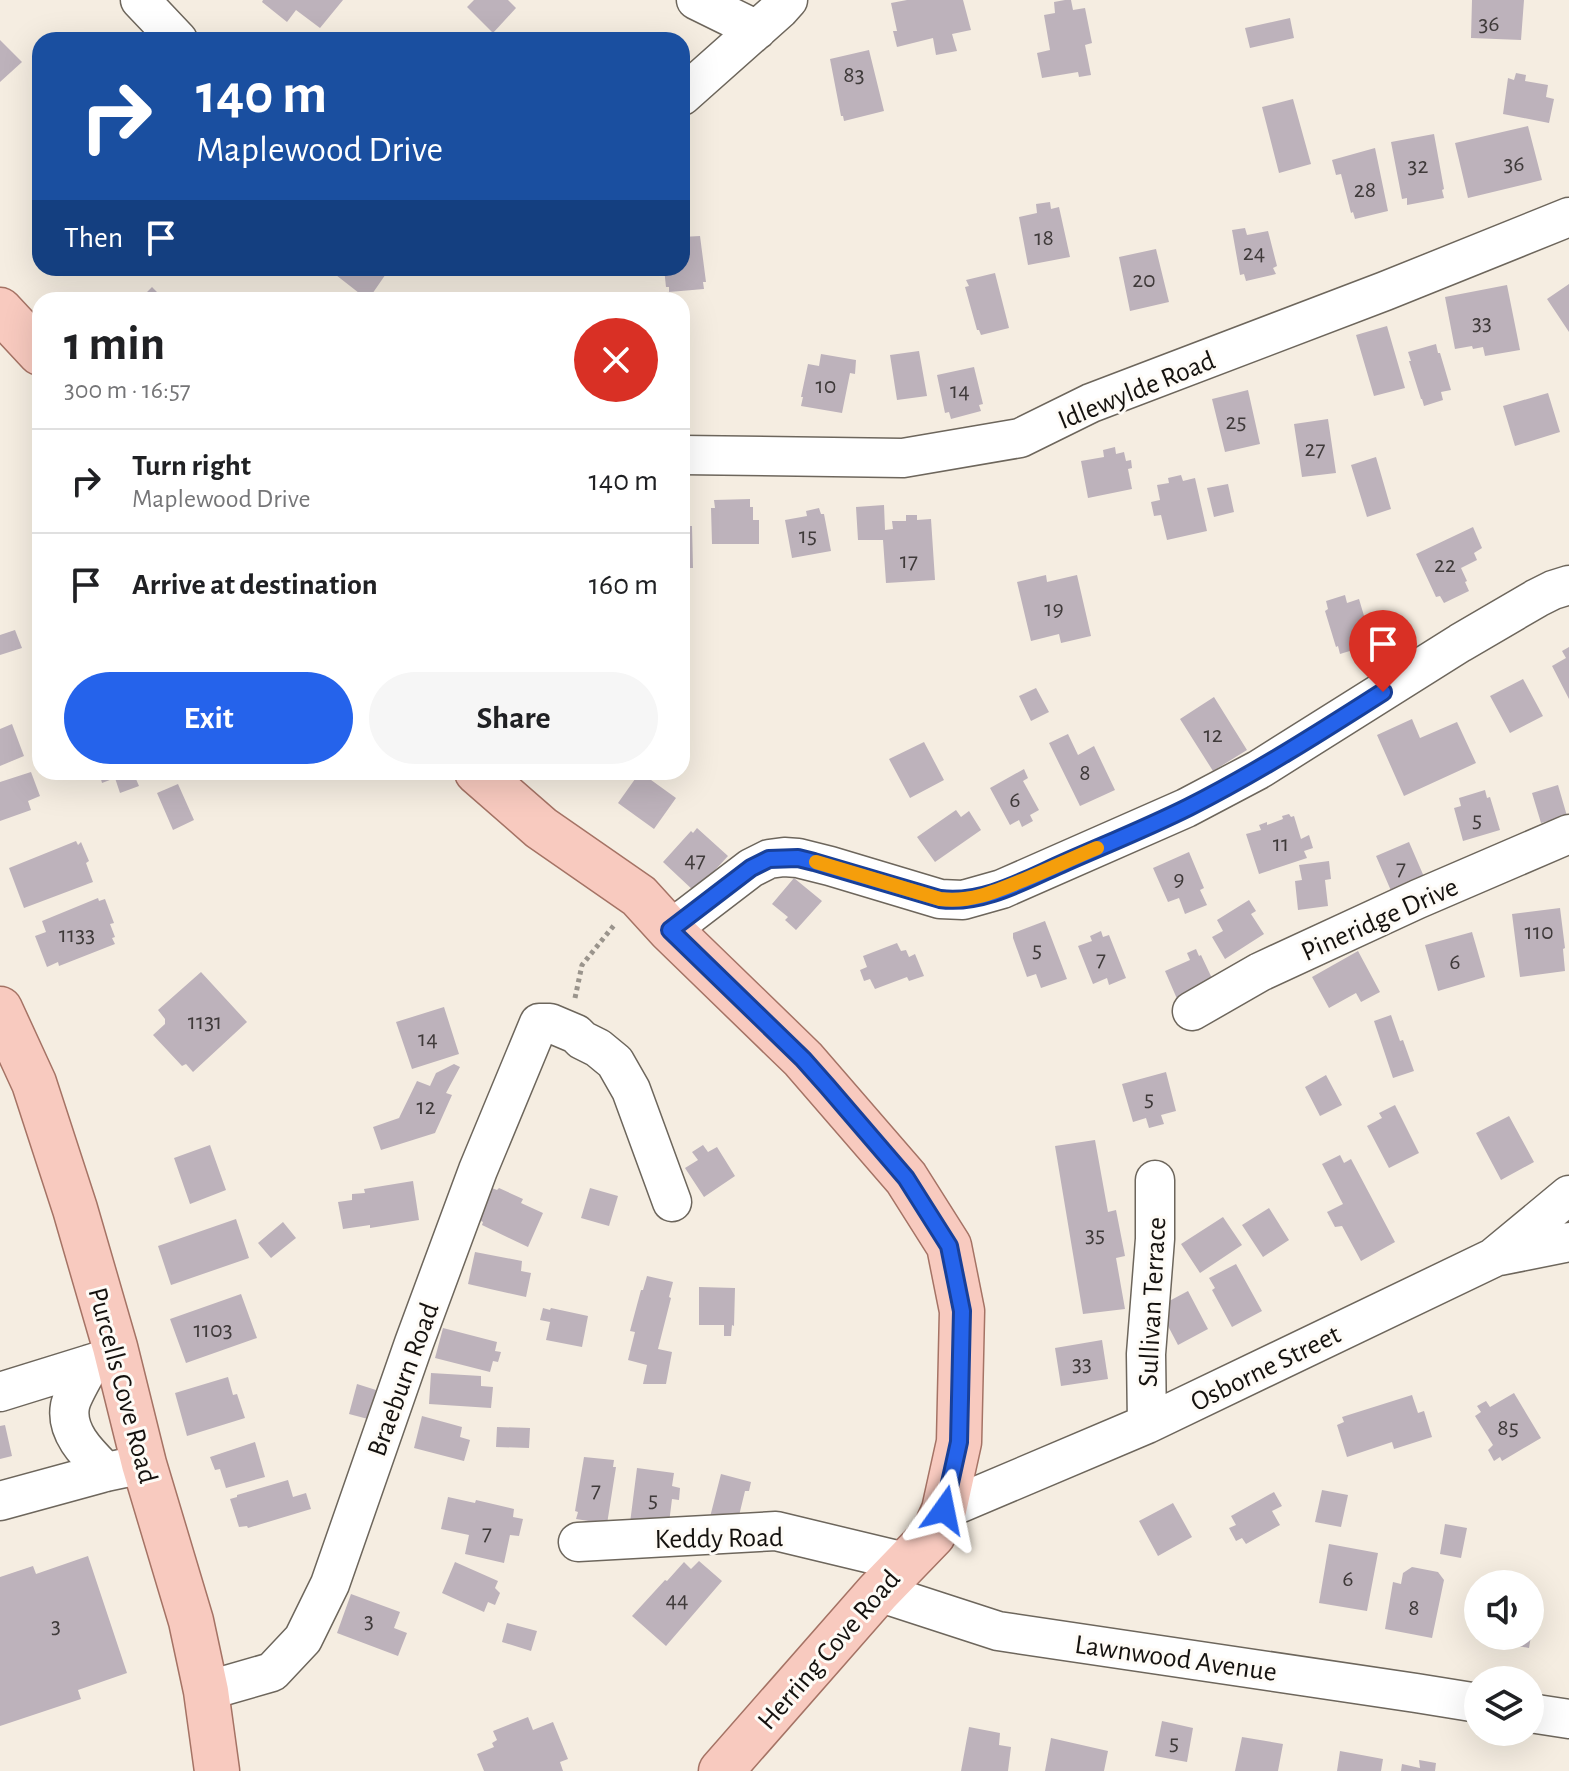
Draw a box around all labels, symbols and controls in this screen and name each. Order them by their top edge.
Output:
house number: 36 [1478,12,1500,36]
house number: 83 [843,63,865,87]
icon: right [64,64,168,168]
text: 140 m [196,67,327,123]
text: Maplewood Drive [196,132,443,168]
house number: 36 [1503,152,1525,176]
house number: 32 [1408,154,1428,178]
house number: 28 [1354,178,1376,202]
icon: arrive [139,216,183,260]
text: Then [64,223,123,253]
house number: 18 [1034,226,1054,250]
house number: 24 [1243,241,1265,265]
house number: 20 [1132,268,1156,292]
house number: 33 [1472,311,1492,335]
button: close [574,318,658,402]
text: 1 min [64,321,165,369]
street label: Idlewylde Road [1054,347,1219,435]
house number: 10 [816,374,836,398]
text: 300 m · 16:57 [64,377,191,403]
house number: 14 [950,379,970,403]
house number: 25 [1226,410,1246,434]
house number: 27 [1305,437,1325,461]
text: Turn right [132,451,251,481]
icon: right [64,459,108,503]
text: 140 m [588,466,658,496]
text: Maplewood Drive [132,486,310,512]
house number: 15 [799,524,817,548]
house number: 17 [900,549,918,573]
house number: 22 [1434,553,1456,577]
icon: arrive [64,563,108,607]
text: Arrive at destination [132,570,378,600]
text: 160 m [589,570,658,600]
house number: 19 [1044,597,1064,621]
pin [1349,610,1417,692]
icon: arrive [1361,622,1405,666]
button: Exit [64,672,353,764]
button: Share [369,672,658,764]
house number: 12 [1203,723,1223,747]
house number: 8 [1079,761,1091,785]
house number: 6 [1009,788,1021,812]
house number: 5 [1472,808,1482,832]
house number: 11 [1273,832,1289,856]
house number: 47 [684,848,706,872]
house number: 7 [1396,856,1406,880]
house number: 9 [1173,867,1185,891]
street label: Pineridge Drive [1297,873,1462,967]
house number: 110 [1524,920,1554,944]
house number: 1133 [59,923,95,947]
house number: 5 [1032,938,1042,962]
house number: 7 [1096,947,1106,971]
house number: 6 [1449,950,1461,974]
house number: 1131 [188,1010,222,1034]
house number: 14 [418,1027,438,1051]
house number: 5 [1144,1087,1154,1111]
house number: 12 [416,1095,436,1119]
street label: Sullivan Terrace [1135,1216,1171,1388]
house number: 35 [1085,1223,1105,1247]
street label: Purcells Cove Road [82,1284,162,1487]
street label: Braeburn Road [363,1299,445,1460]
house number: 1103 [193,1318,233,1342]
street label: Osborne Street [1187,1320,1345,1417]
house number: 33 [1072,1352,1092,1376]
house number: 85 [1497,1416,1519,1440]
position arrow [902,1468,986,1552]
house number: 7 [591,1478,601,1502]
house number: 5 [648,1488,658,1512]
house number: 7 [482,1521,492,1545]
street label: Keddy Road [654,1524,784,1554]
street label: Herring Cove Road [753,1565,906,1735]
house number: 6 [1342,1567,1354,1591]
map controls [1464,1570,1544,1746]
button: sound [1464,1570,1544,1650]
house number: 44 [665,1588,689,1612]
house number: 8 [1408,1596,1420,1620]
house number: 3 [364,1609,374,1633]
house number: 3 [51,1614,61,1638]
street label: Lawnwood Avenue [1073,1631,1279,1687]
button: layers [1464,1666,1544,1746]
house number: 5 [1169,1731,1179,1755]

